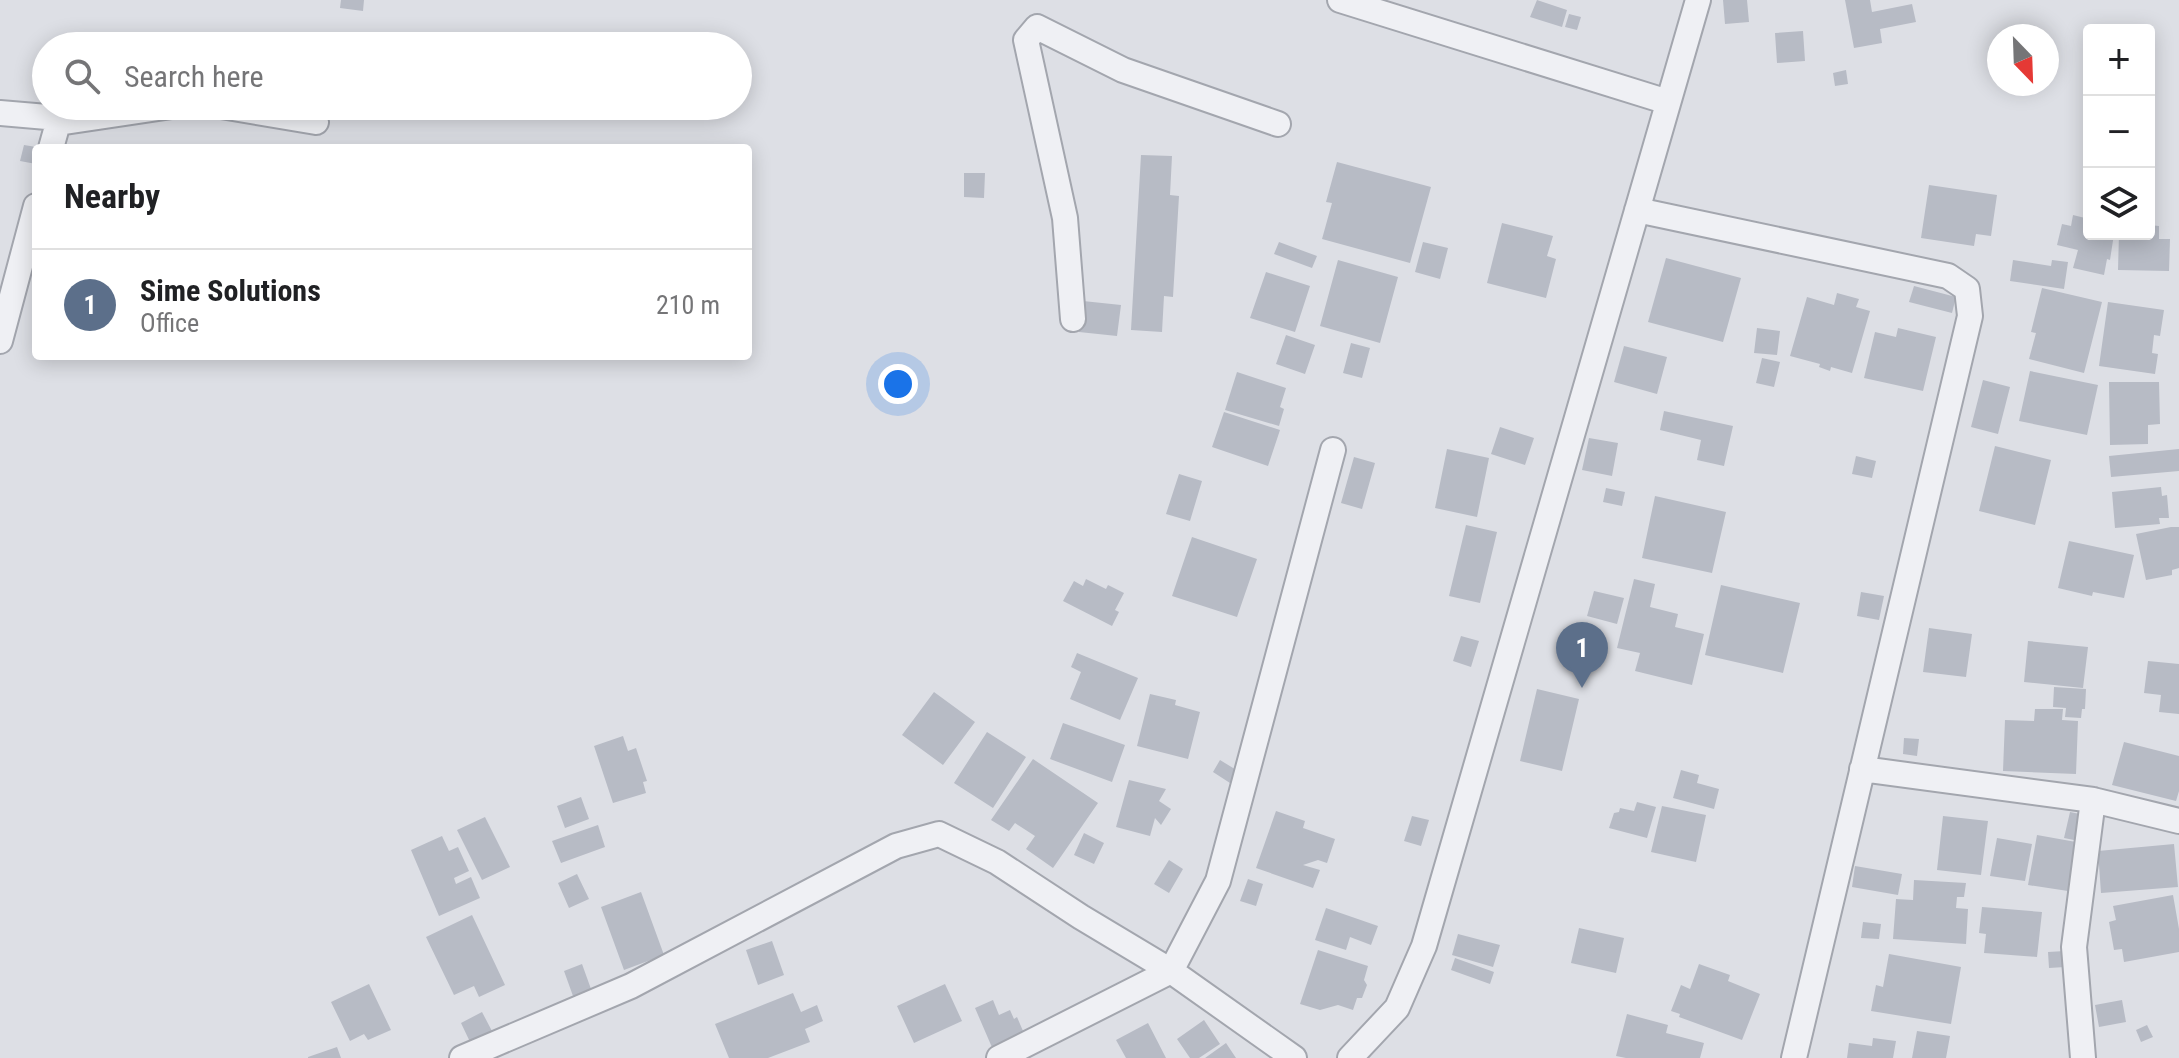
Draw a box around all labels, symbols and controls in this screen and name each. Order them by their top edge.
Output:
north arrow [1987,24,2059,96]
map controls [2083,24,2155,240]
button: + [2083,24,2155,96]
search box [32,32,752,120]
icon: search [60,54,104,98]
text: Search here [124,59,264,94]
button: − [2083,96,2155,168]
button: layers [2083,168,2155,240]
text: Nearby [64,176,160,216]
text: Sime Solutions [140,273,321,308]
text: 1 [83,290,97,320]
text: 210 m [656,290,720,320]
text: Office [140,308,199,338]
your location [878,364,918,404]
pin: 1 [1556,622,1608,688]

